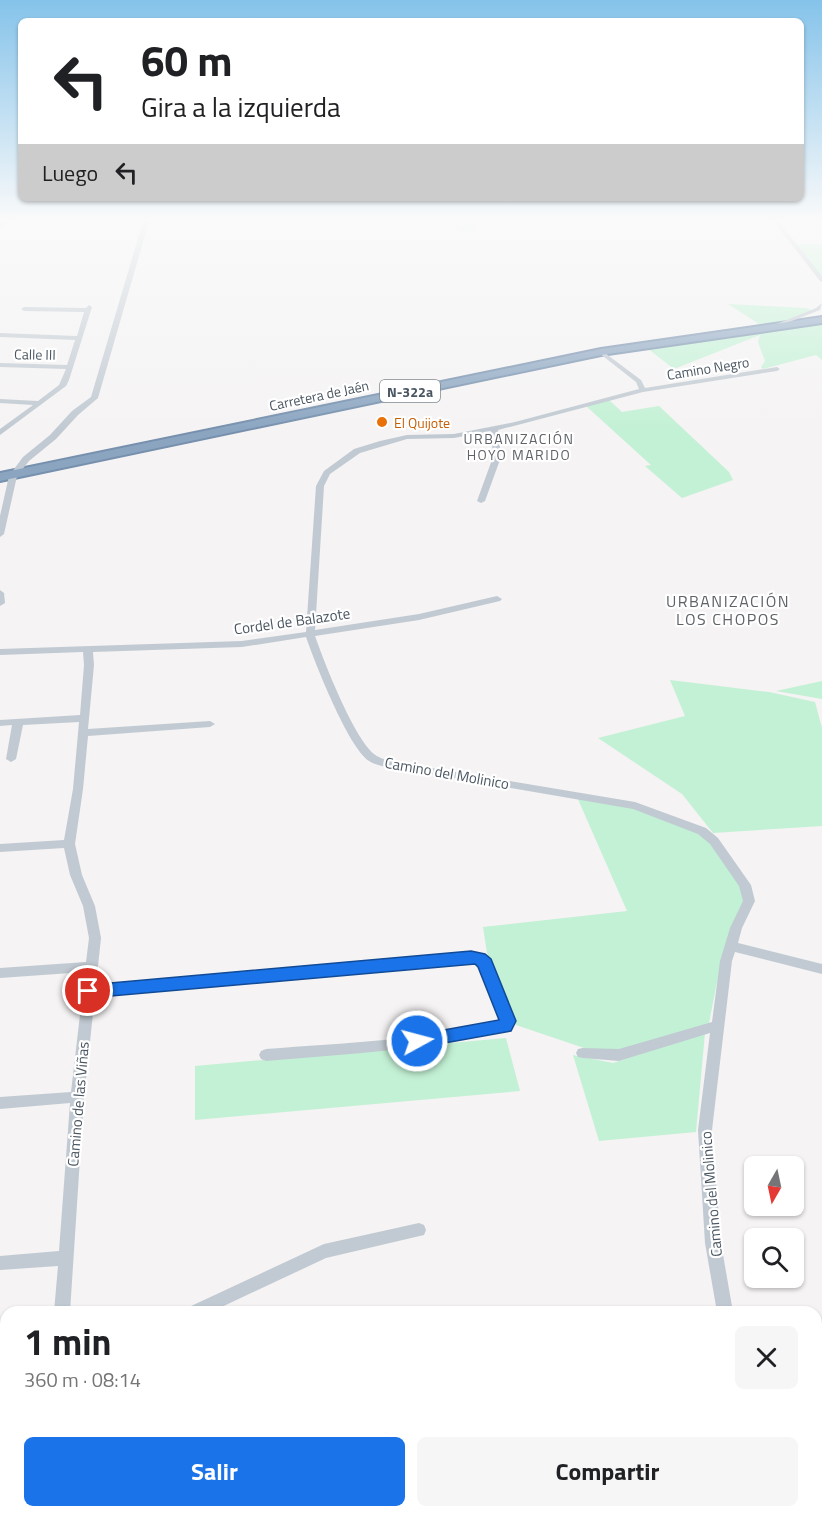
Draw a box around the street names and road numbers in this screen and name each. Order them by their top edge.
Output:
street label: Calle III [14,343,56,365]
street label: Camino Negro [665,351,751,385]
street label: Carretera de Jaén [267,374,371,416]
road number: N-322a [380,380,440,402]
street label: Cordel de Balazote [232,601,352,641]
street label: Camino del Molinico [383,751,511,795]
street label: Camino de las Viñas [61,1041,95,1167]
street label: Camino del Molinico [694,1130,728,1258]

